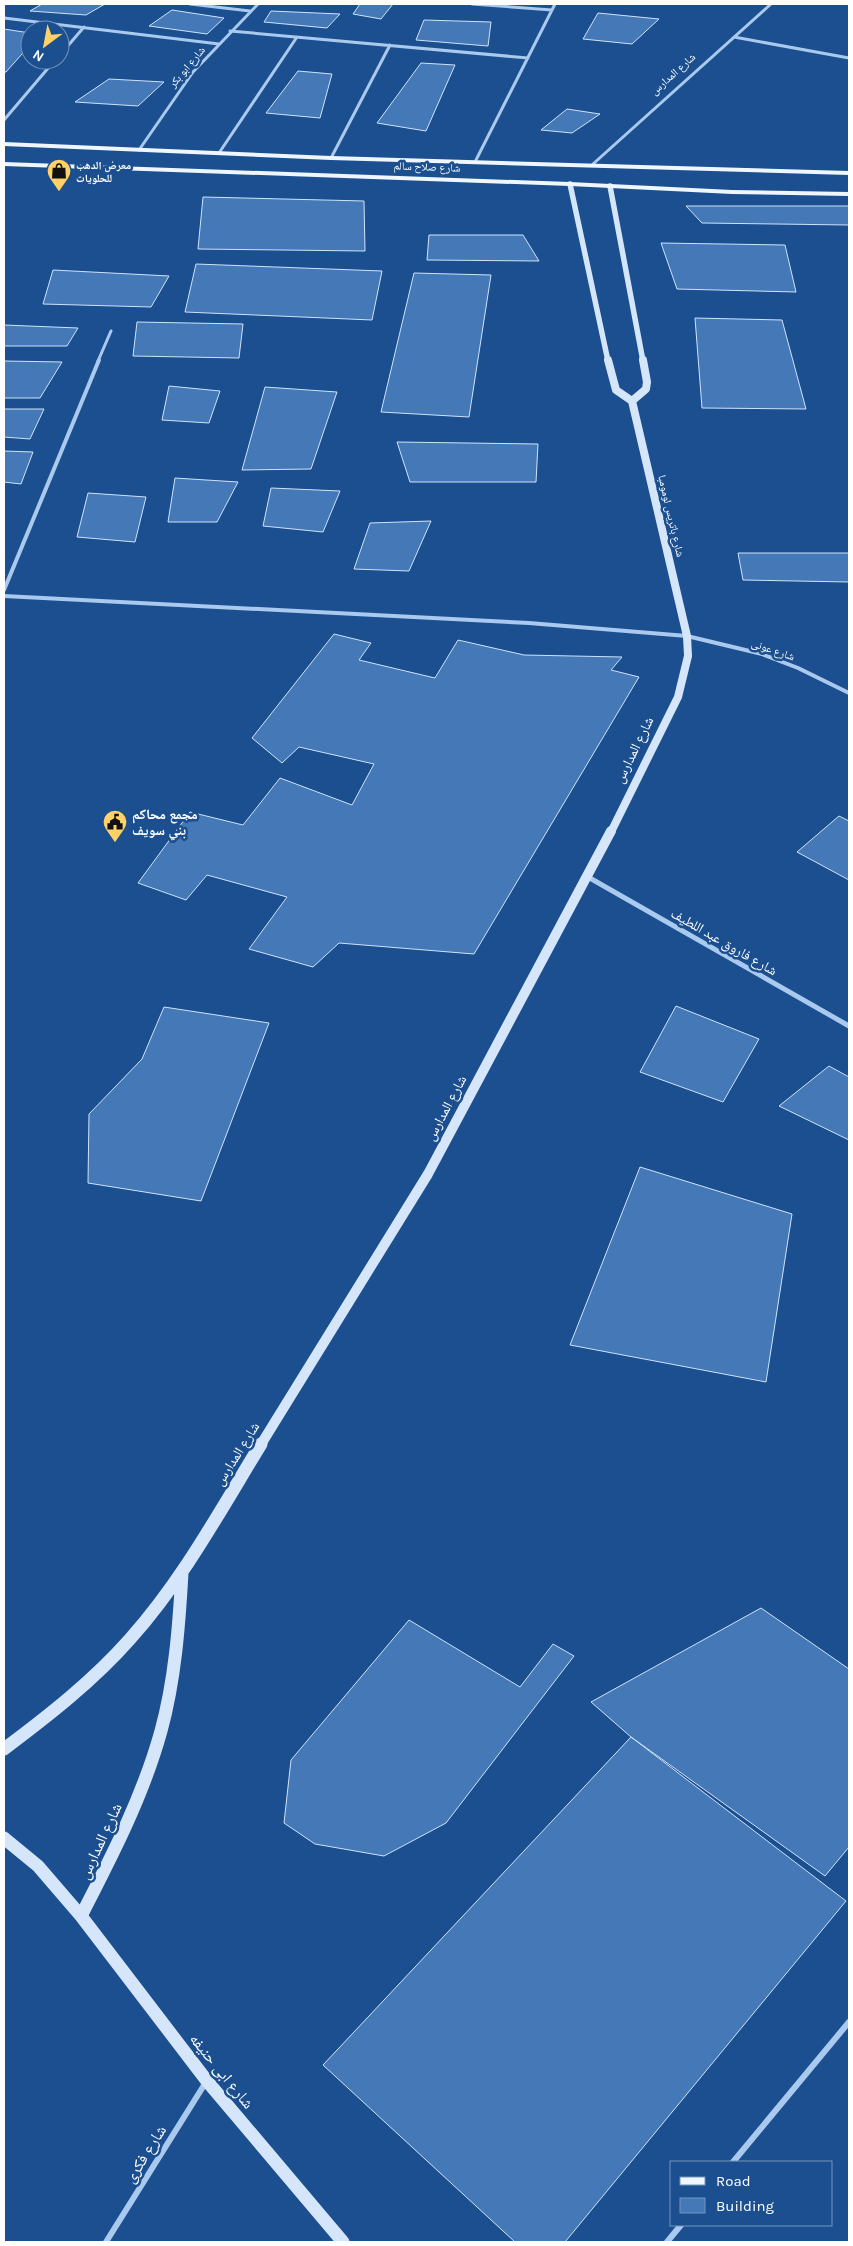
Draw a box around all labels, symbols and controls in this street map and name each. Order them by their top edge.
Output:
north arrow [20,20,70,70]
street label: شارع ابو بكر [165,44,208,91]
text: N [30,46,47,65]
street label: شارع المدارس [648,50,698,98]
shop icon: معرض الدهب للحلويات [46,158,72,192]
place label: معرض الدهب للحلويات [76,159,131,185]
street label: شارع صلاح سالم [393,159,461,176]
street label: شارع باتريس لومومبا [655,474,687,558]
street label: شارع عونى [750,637,796,663]
street label: شارع المدارس [611,714,658,786]
place label: مجمع محاكم بني سويف [132,806,198,841]
public building icon: مجمع محاكم بني سويف [102,809,128,843]
street label: شارع فاروق عبد اللطيف [667,905,780,980]
street label: شارع المدارس [422,1072,471,1144]
street label: شارع المدارس [211,1419,264,1489]
street label: شارع المدارس [74,1800,127,1883]
street label: شارع ابى حنيفه [185,2030,258,2113]
street label: شارع فكرى [120,2122,171,2187]
legend [670,2161,833,2226]
text: Road [716,2172,751,2190]
text: Building [716,2197,774,2215]

